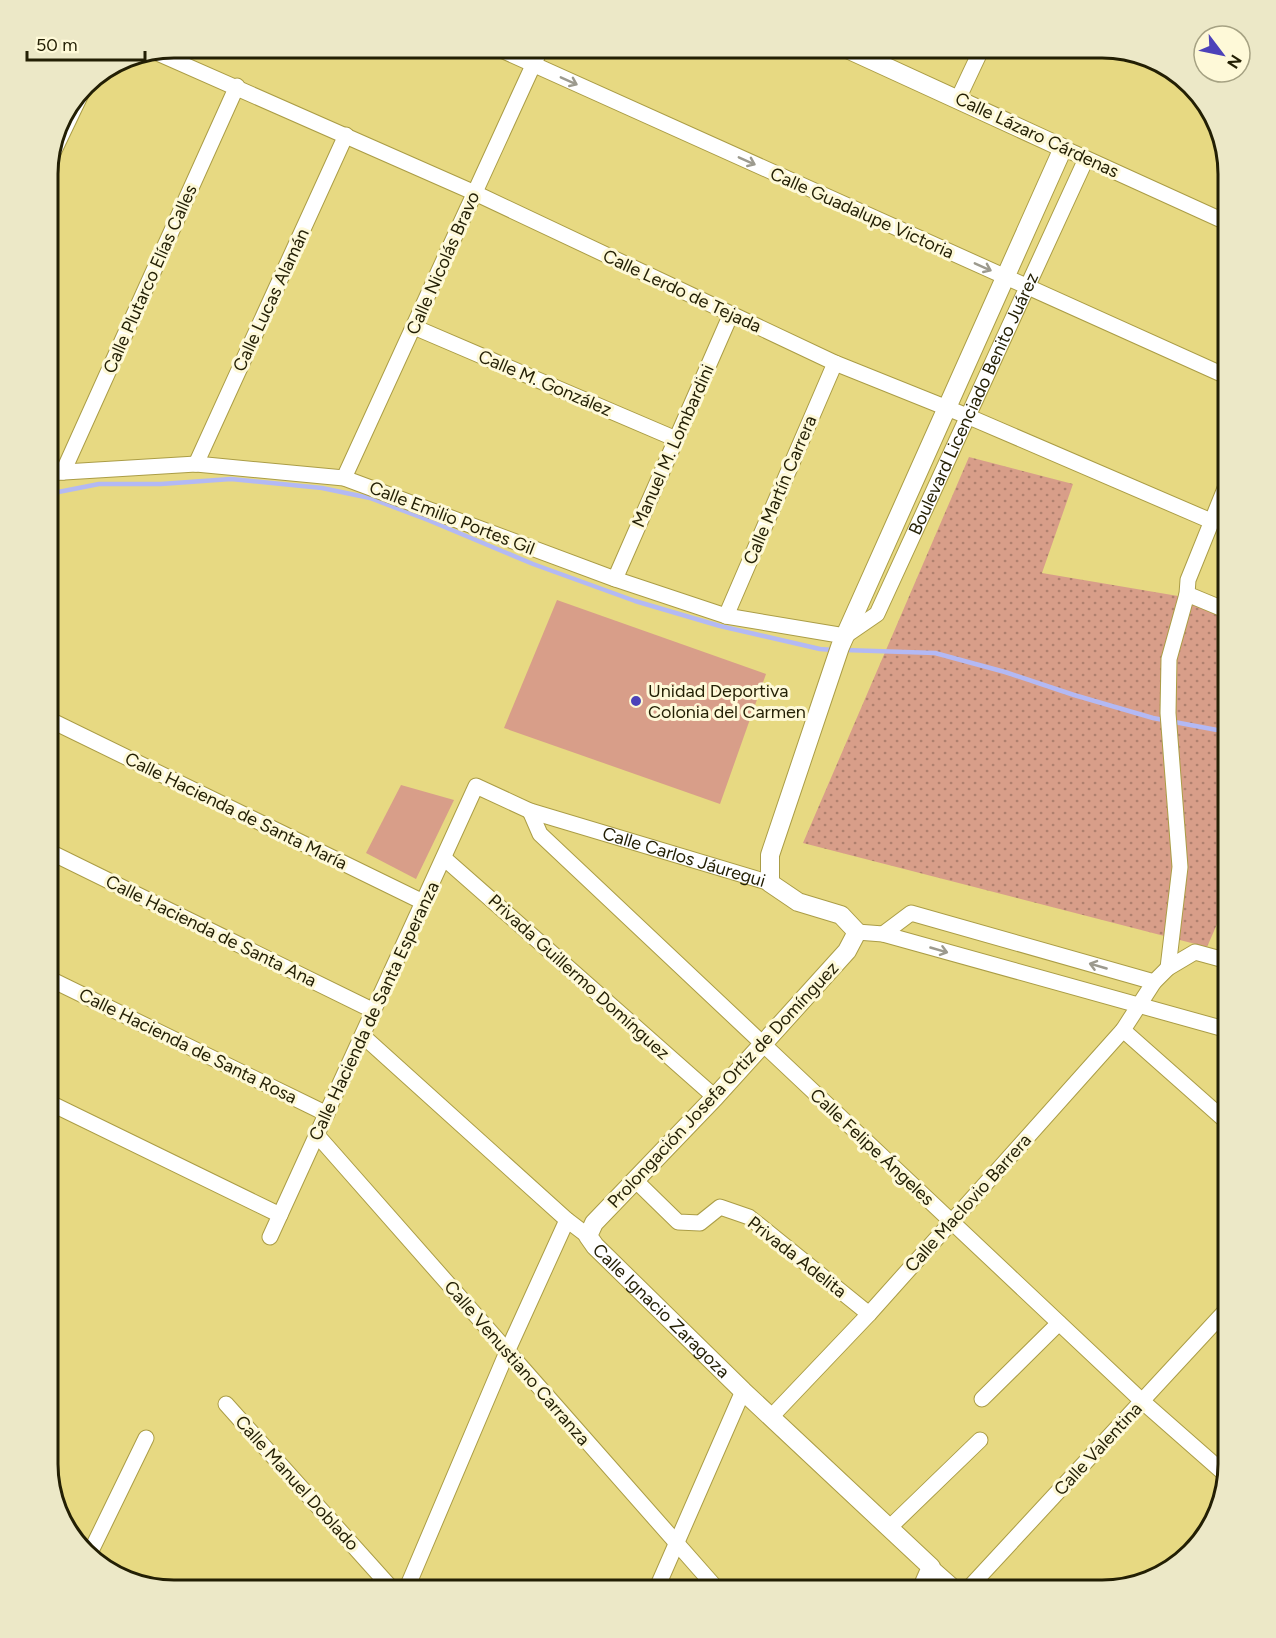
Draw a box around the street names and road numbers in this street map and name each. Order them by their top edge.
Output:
street label: Calle Lázaro Cárdenas [952,87,1122,183]
street label: Calle Guadalupe Victoria [767,162,957,264]
street label: Calle Plutarco Elías Calles [98,181,202,377]
street label: Calle Nicolás Bravo [402,188,484,338]
street label: Calle Lucas Alamán [228,225,314,375]
street label: Calle Lerdo de Tejada [599,245,765,337]
street label: Boulevard Licenciado Benito Juárez [904,269,1043,538]
street label: Calle M. González [475,345,615,421]
street label: Manuel M. Lombardini [627,361,719,531]
street label: Calle Martín Carrera [739,412,821,568]
street label: Calle Emilio Portes Gil [366,476,538,560]
street label: Calle Hacienda de Santa María [121,748,351,874]
street label: Calle Carlos Jáuregui [600,822,768,892]
street label: Calle Hacienda de Santa Ana [102,870,320,992]
street label: Calle Hacienda de Santa Esperanza [304,878,444,1144]
street label: Privada Guillermo Domínguez [484,890,674,1064]
street label: Prolongación Josefa Ortiz de Domínguez [603,957,843,1213]
street label: Calle Hacienda de Santa Rosa [75,984,301,1108]
street label: Calle Felipe Ángeles [805,1084,939,1210]
street label: Calle Maclovio Barrera [900,1129,1036,1277]
street label: Privada Adelita [743,1212,851,1302]
street label: Calle Ignacio Zaragoza [588,1239,734,1383]
street label: Calle Venustiano Carranza [439,1276,595,1450]
street label: Calle Valentina [1049,1398,1147,1500]
street label: Calle Manuel Doblado [230,1411,364,1555]

